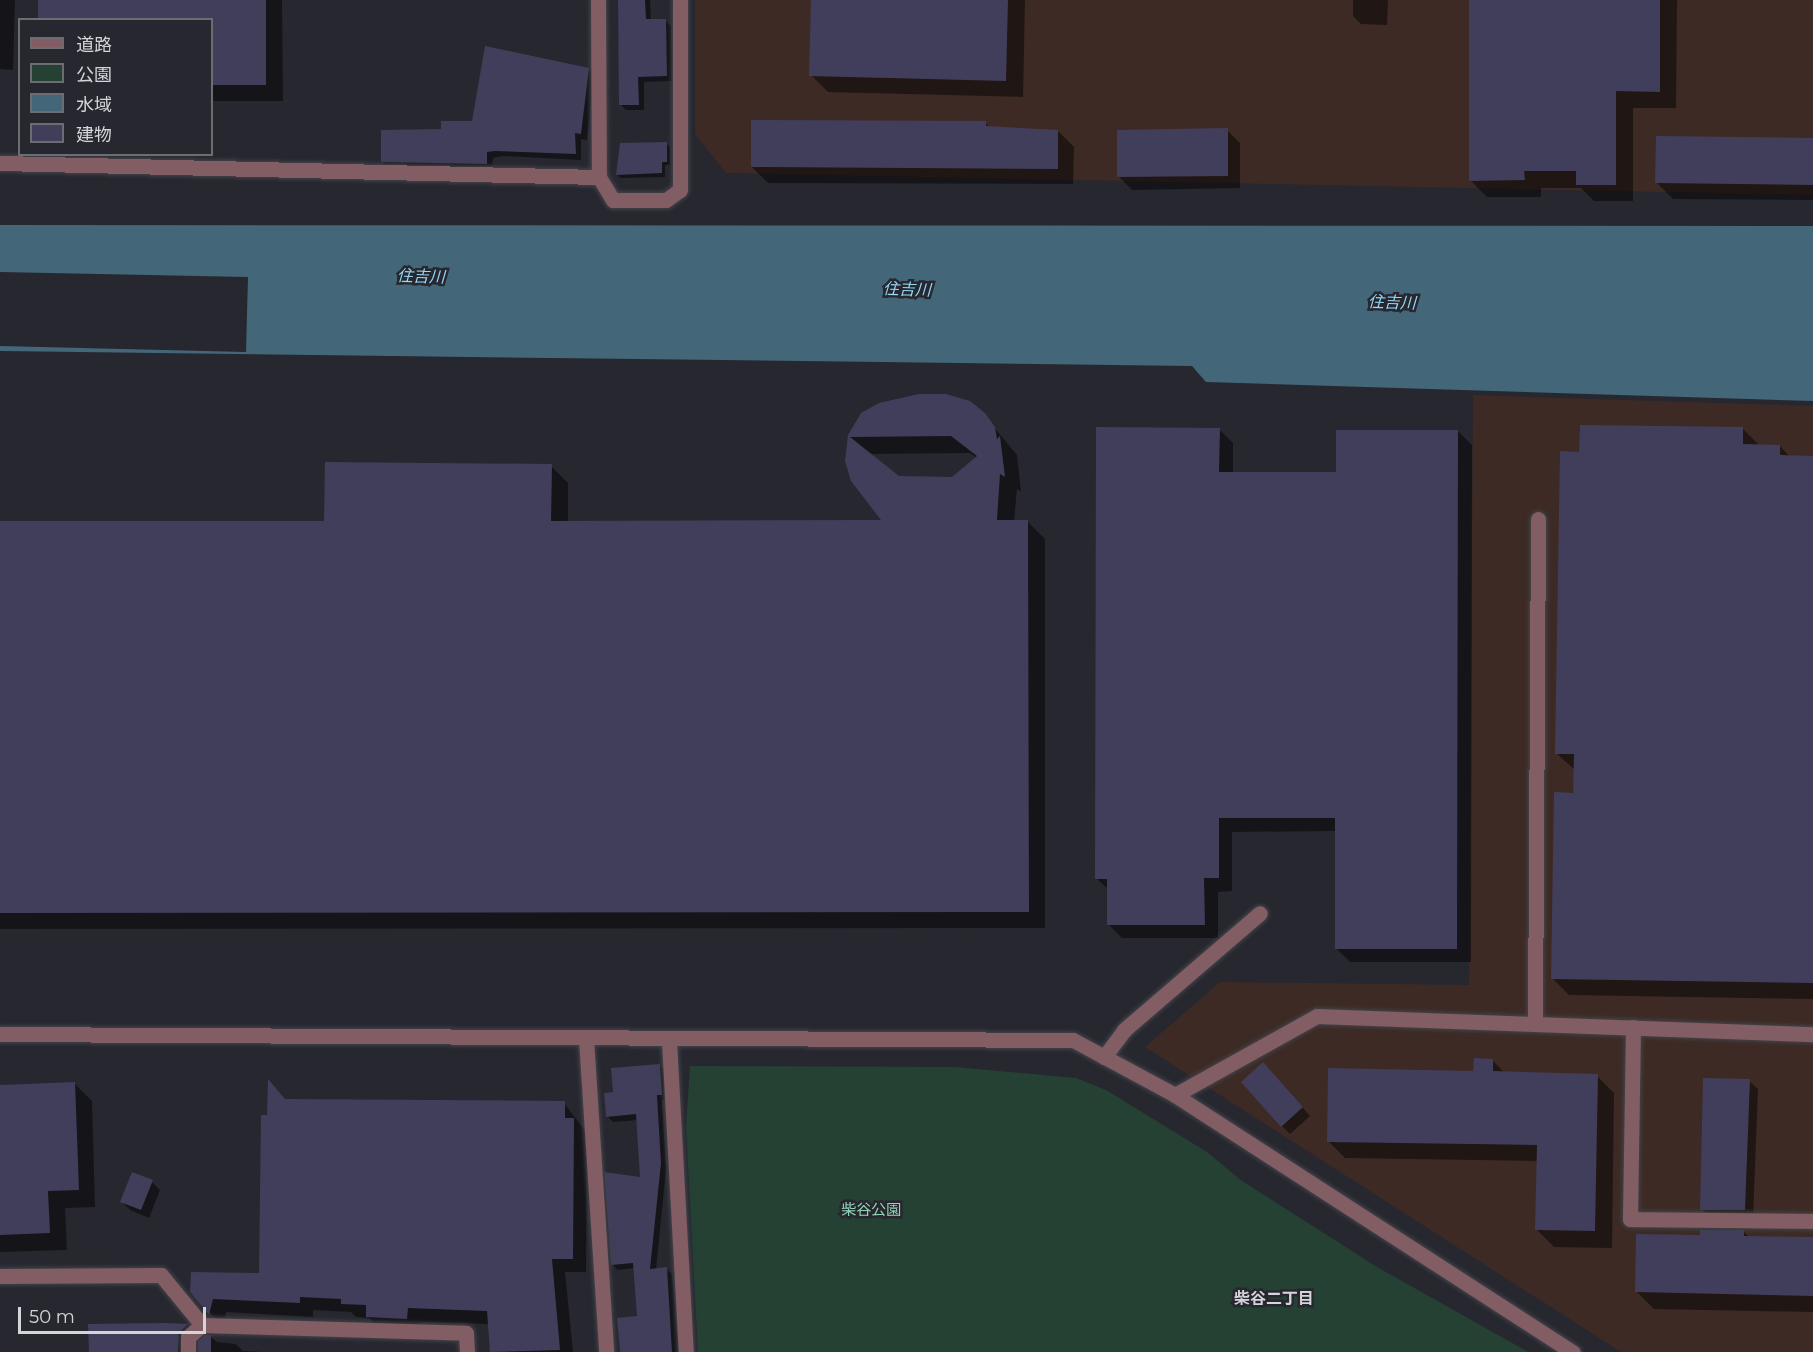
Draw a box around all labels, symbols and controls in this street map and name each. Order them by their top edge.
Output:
legend [18,18,213,156]
text: 道路 [76,34,112,56]
text: 公園 [76,64,112,86]
text: 水域 [76,94,112,116]
text: 建物 [76,124,112,146]
water label: 住吉川 [397,267,445,287]
water label: 住吉川 [883,280,931,300]
water label: 住吉川 [1368,293,1416,313]
park label: 柴谷公園 [841,1201,901,1219]
district label: 柴谷二丁目 [1234,1289,1314,1309]
scale bar [21,1295,208,1333]
text: 50 m [29,1306,75,1328]

